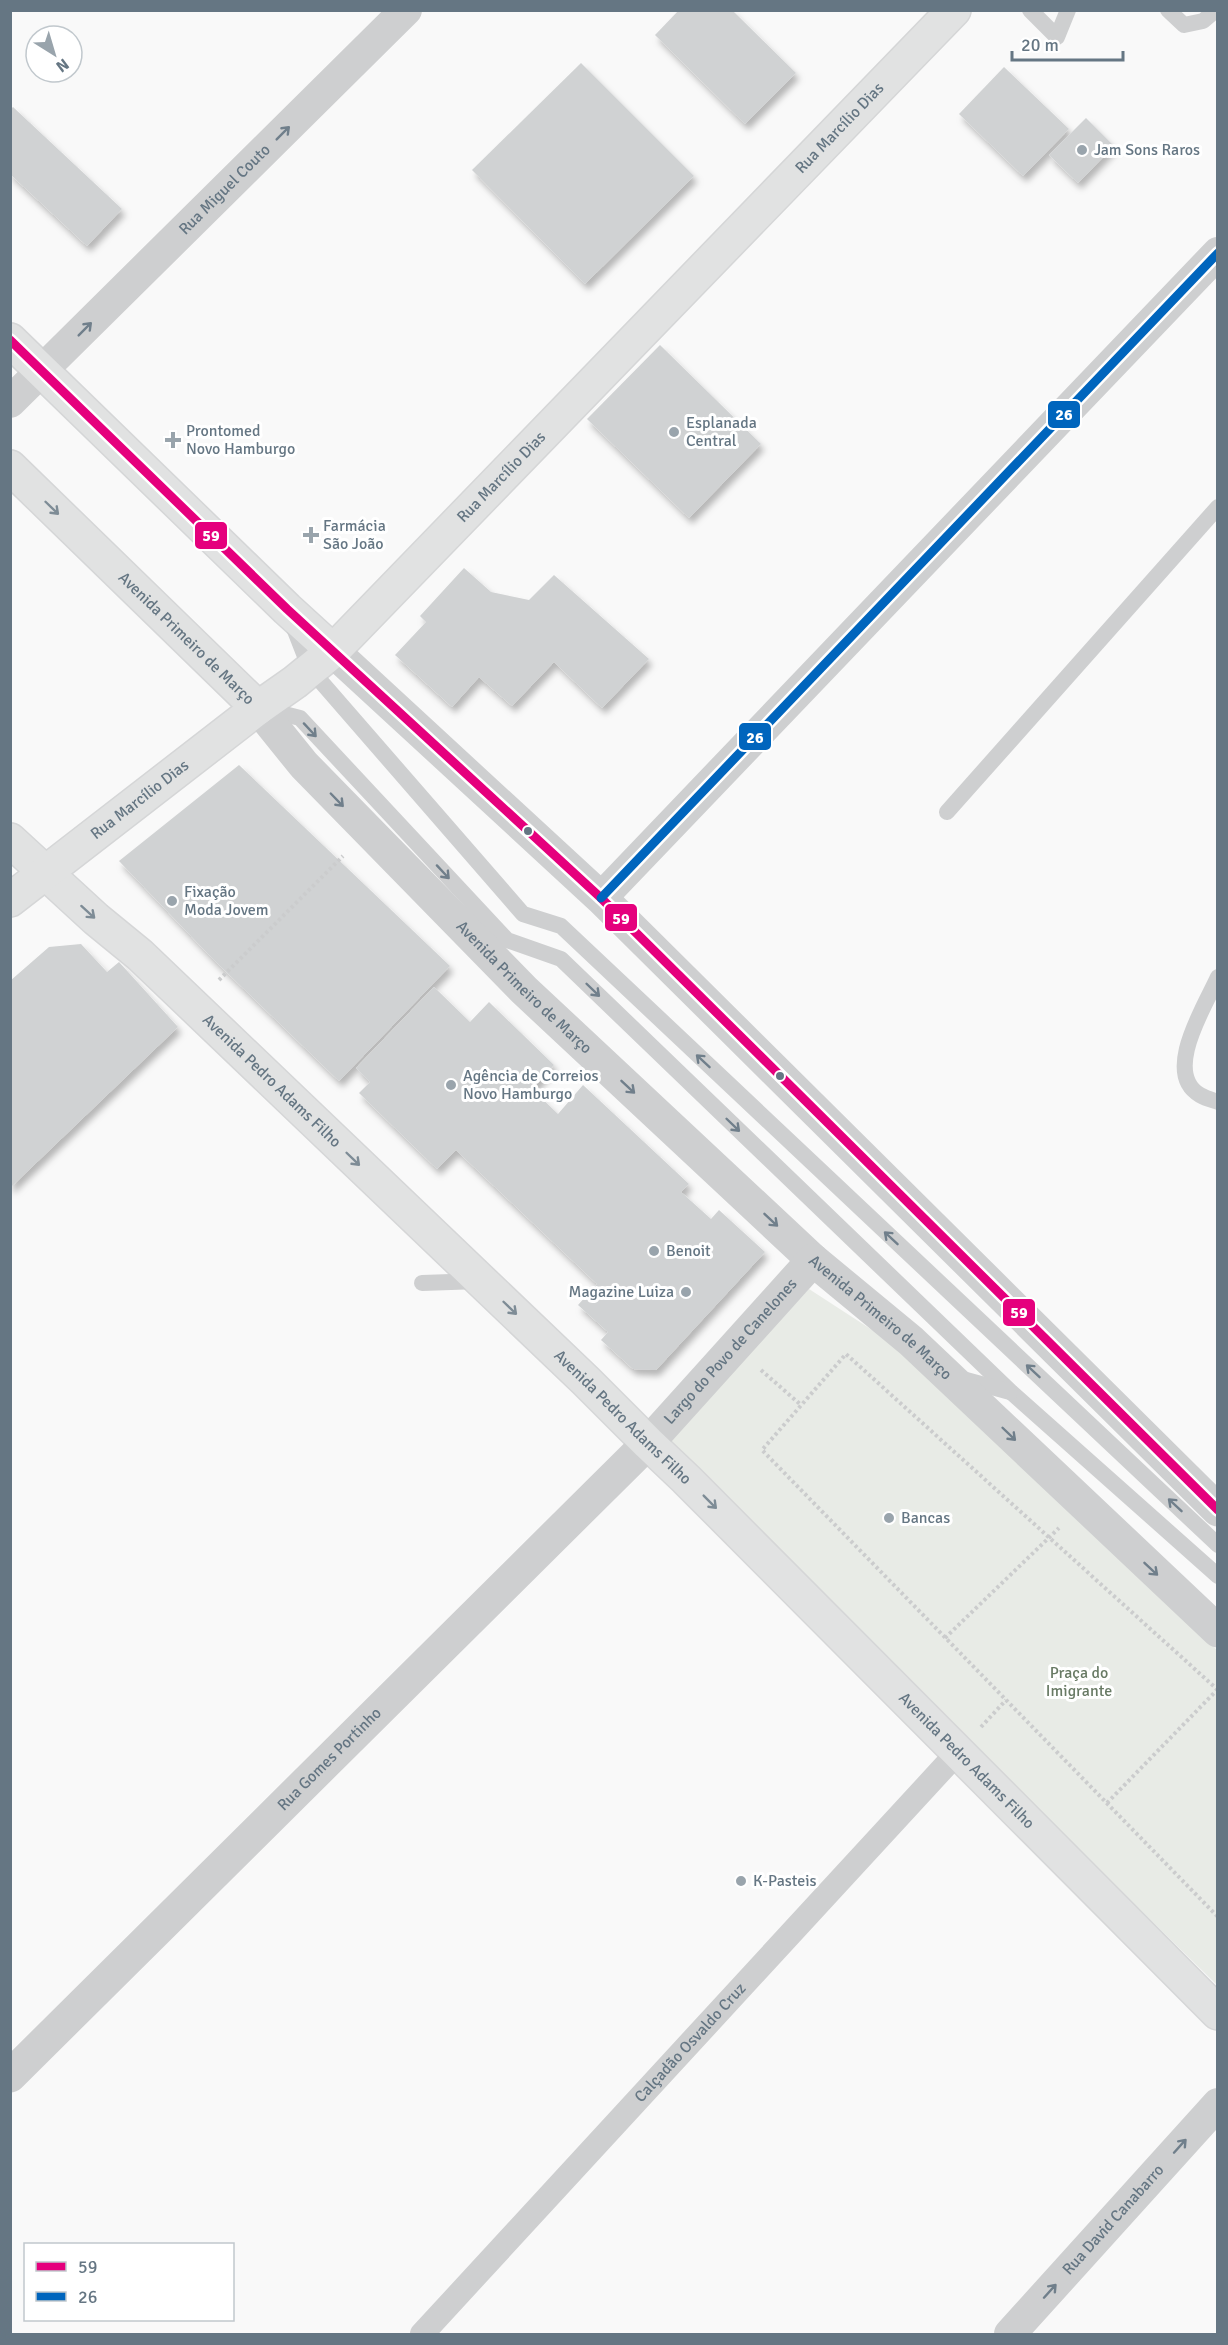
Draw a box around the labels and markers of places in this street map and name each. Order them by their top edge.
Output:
place label: Jam Sons Raros [1094,140,1200,160]
marker: Jam Sons Raros [1075,143,1089,157]
place label: Esplanada Central [686,413,757,451]
place label: Prontomed Novo Hamburgo [186,421,295,459]
marker: Esplanada Central [667,425,681,439]
marker: Prontomed Novo Hamburgo [164,431,182,449]
place label: Farmácia São João [323,516,386,554]
marker: Farmácia São João [304,528,318,542]
unlabelled marker [522,825,534,837]
place label: Fixação Moda Jovem [184,882,269,920]
marker: Fixação Moda Jovem [165,894,179,908]
place label: Agência de Correios Novo Hamburgo [463,1066,599,1104]
unlabelled marker [774,1070,786,1082]
marker: Agência de Correios Novo Hamburgo [444,1078,458,1092]
place label: Benoit [666,1241,711,1261]
marker: Benoit [647,1244,661,1258]
place label: Magazine Luiza [568,1282,674,1302]
marker: Magazine Luiza [679,1285,693,1299]
place label: Bancas [901,1508,950,1528]
marker: Bancas [882,1511,896,1525]
place label: K-Pasteis [753,1871,817,1891]
marker: K-Pasteis [734,1874,748,1888]

